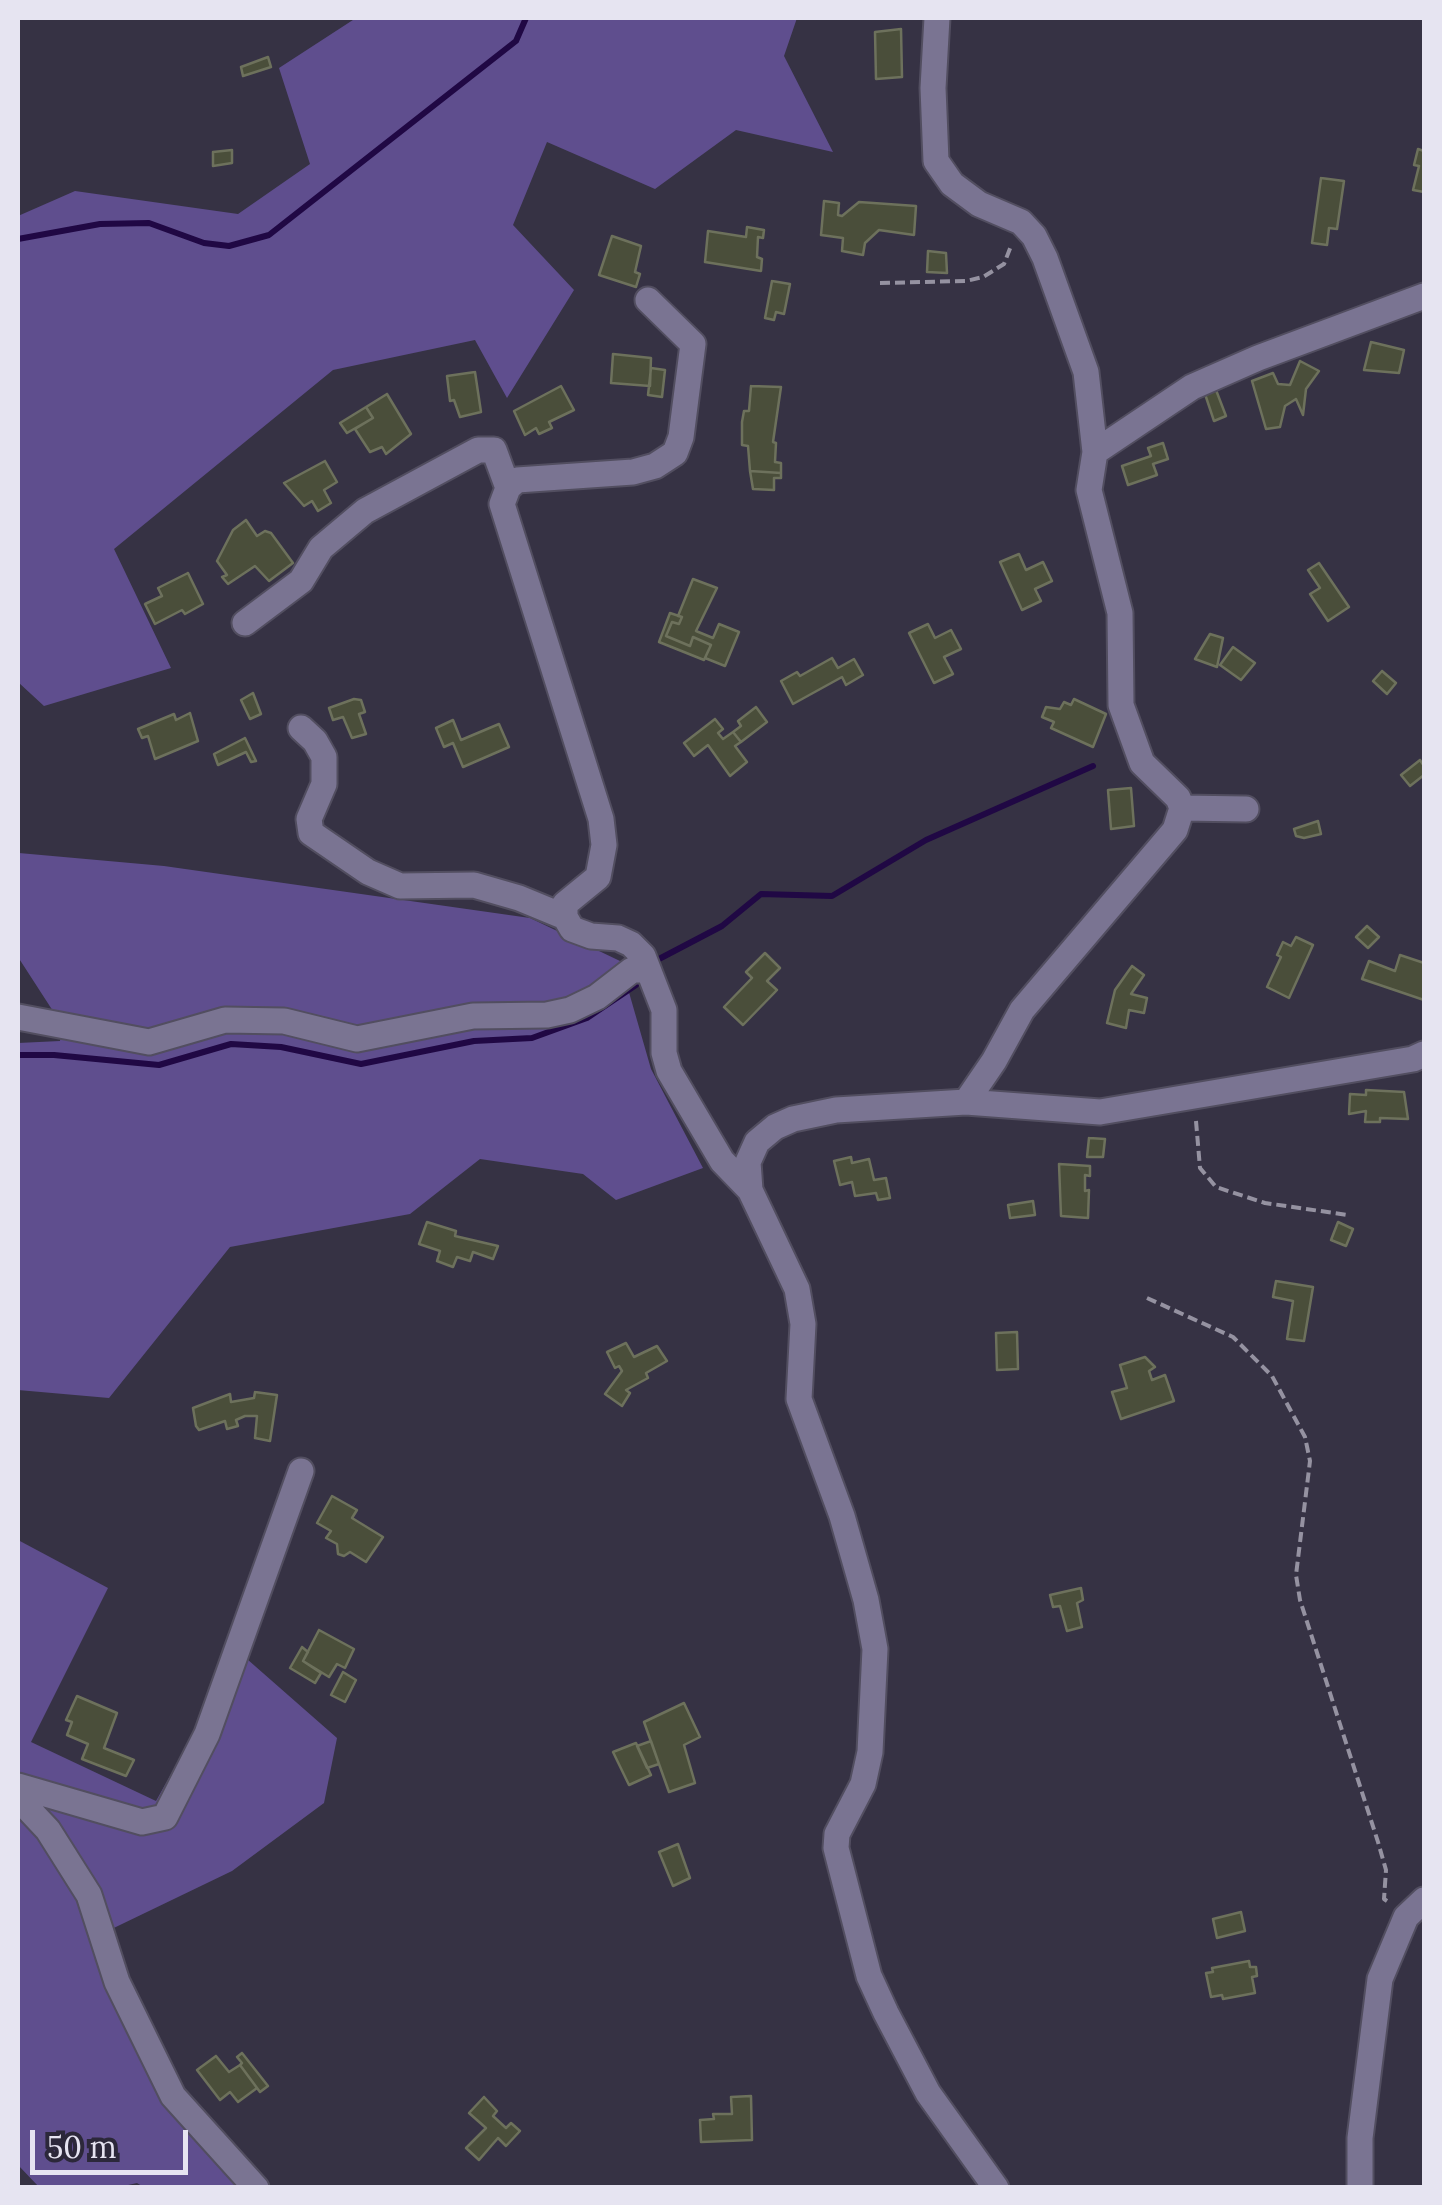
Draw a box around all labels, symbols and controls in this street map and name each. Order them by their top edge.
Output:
scale bar [35,2110,192,2172]
text: 50 m [47,2128,117,2166]

